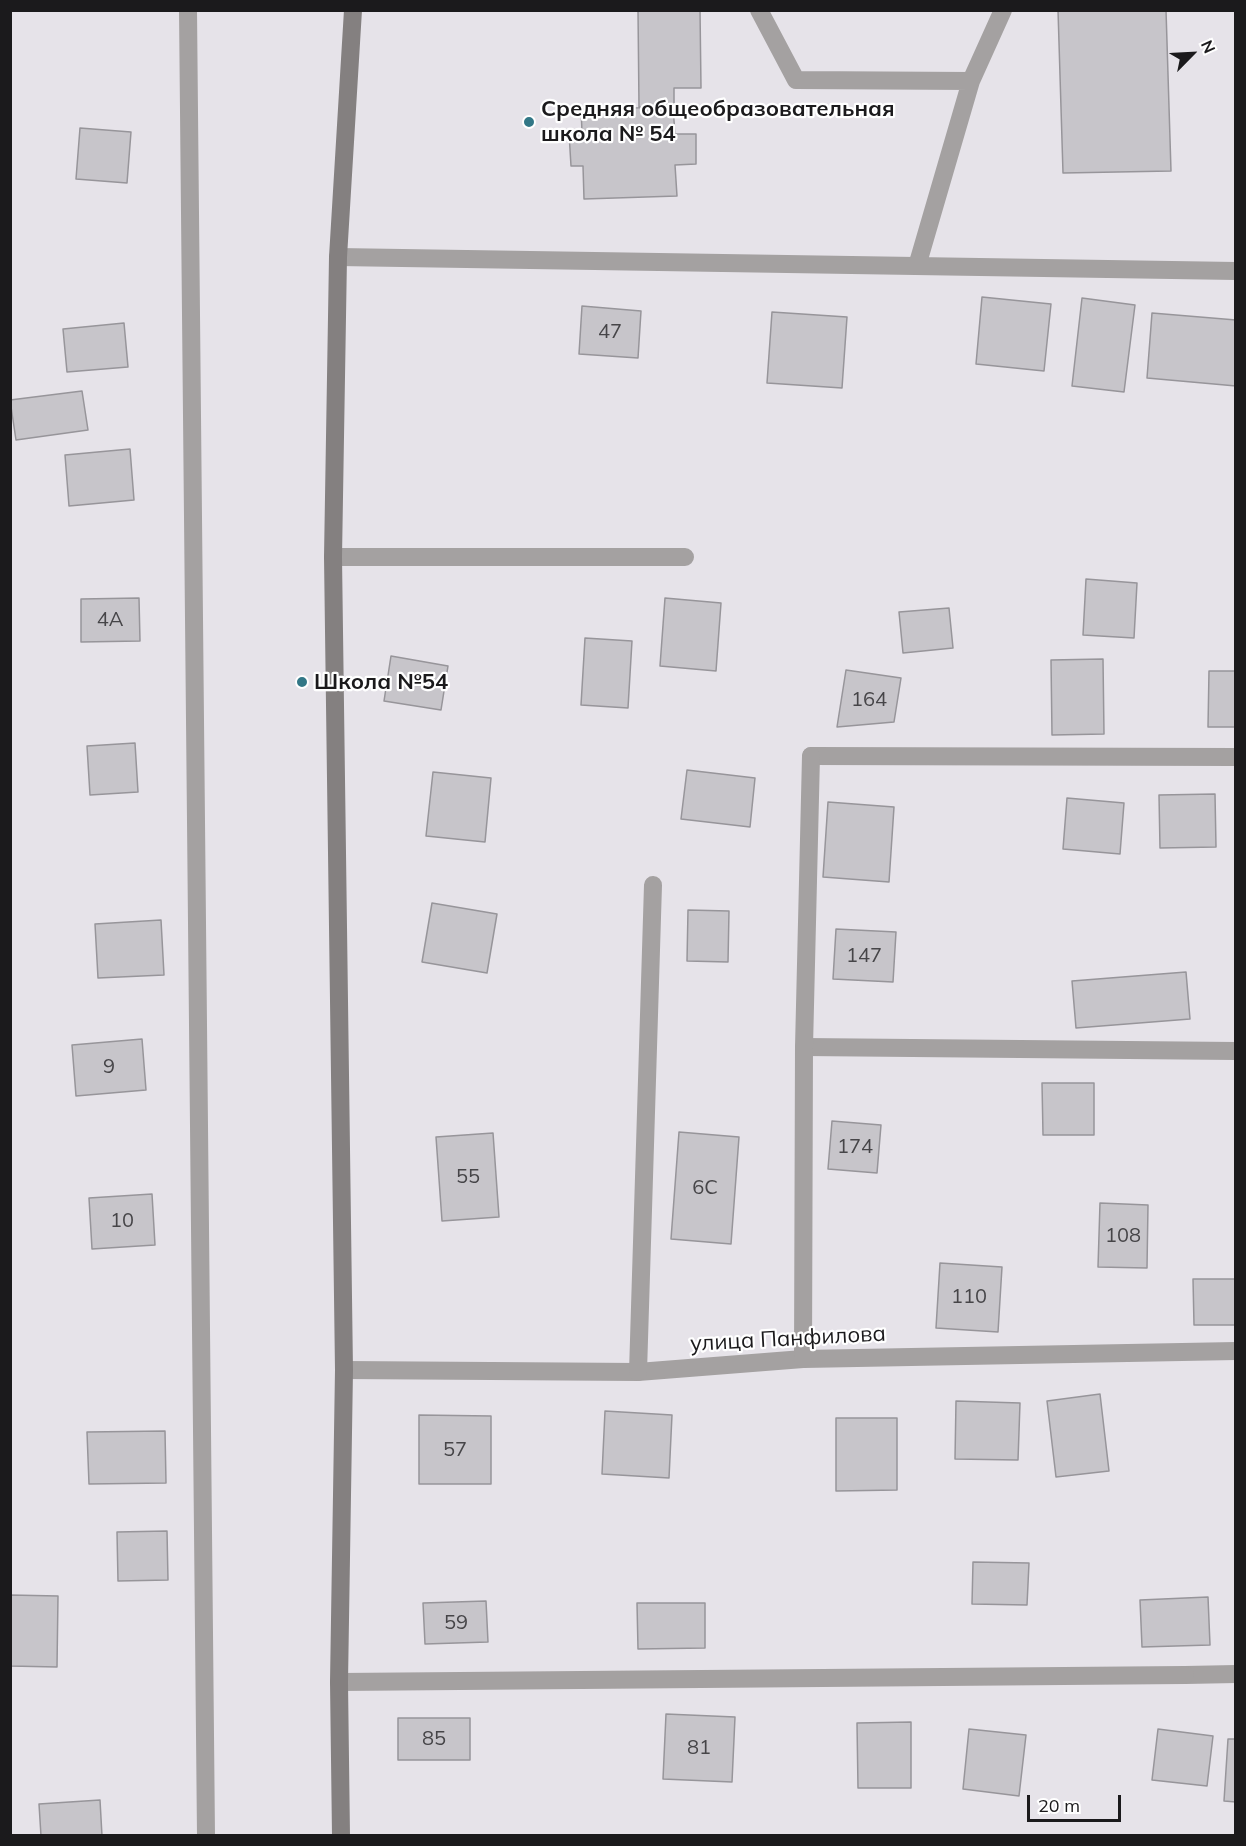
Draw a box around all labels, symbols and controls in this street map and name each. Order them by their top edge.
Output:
north arrow [1162,24,1222,84]
text: N [1197,37,1220,56]
place label: Средняя общеобразовательная школа № 54 [541,96,894,148]
marker: Средняя общеобразовательная школа № 54 [522,115,536,129]
house number: 47 [598,320,622,344]
house number: 4А [97,608,123,632]
place label: Школа №54 [314,669,448,695]
marker: Школа №54 [295,675,309,689]
house number: 164 [851,688,887,712]
house number: 147 [846,944,882,968]
house number: 9 [103,1055,115,1079]
house number: 174 [837,1135,873,1159]
house number: 55 [456,1165,480,1189]
house number: 6С [692,1176,718,1200]
house number: 10 [110,1209,134,1233]
house number: 108 [1105,1224,1141,1248]
house number: 110 [951,1285,987,1309]
street label: улица Панфилова [690,1321,886,1357]
house number: 57 [443,1438,467,1462]
house number: 59 [444,1611,468,1635]
house number: 85 [422,1727,446,1751]
house number: 81 [687,1736,711,1760]
scale bar [1030,1783,1124,1821]
text: 20 m [1038,1794,1080,1817]

